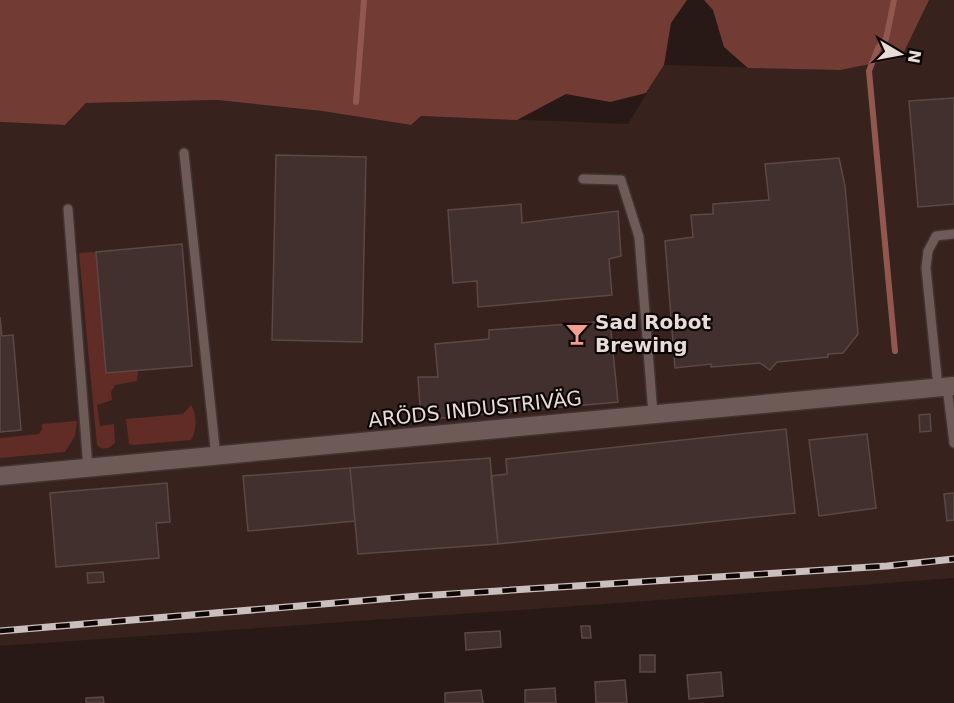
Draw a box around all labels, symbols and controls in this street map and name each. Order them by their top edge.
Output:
north arrow [870,24,930,84]
text: N [904,48,925,65]
place label: Sad Robot Brewing [595,310,711,357]
bar icon: Sad Robot Brewing [564,321,590,347]
street label: ARÖDS INDUSTRIVÄG [367,386,583,432]

